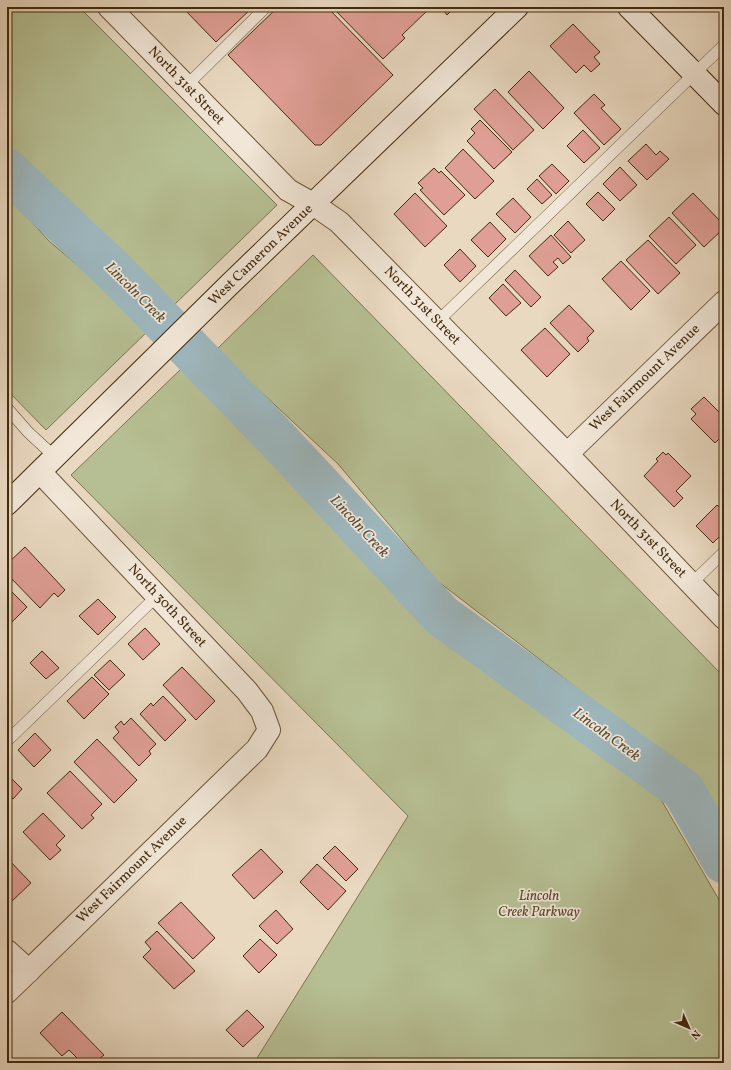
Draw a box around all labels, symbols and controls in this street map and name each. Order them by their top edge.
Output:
street label: North 31st Street [143,42,229,130]
street label: West Cameron Avenue [205,200,318,310]
water label: Lincoln Creek [100,258,170,328]
street label: North 31st Street [379,262,465,350]
street label: West Fairmount Avenue [586,320,705,436]
water label: Lincoln Creek [324,491,394,563]
street label: North 31st Street [605,495,691,583]
street label: North 30th Street [123,560,211,652]
water label: Lincoln Creek [568,703,644,767]
street label: West Fairmount Avenue [73,812,192,928]
park label: Lincoln Creek Parkway [498,887,581,922]
north arrow [669,1008,709,1048]
text: N [687,1026,703,1042]

